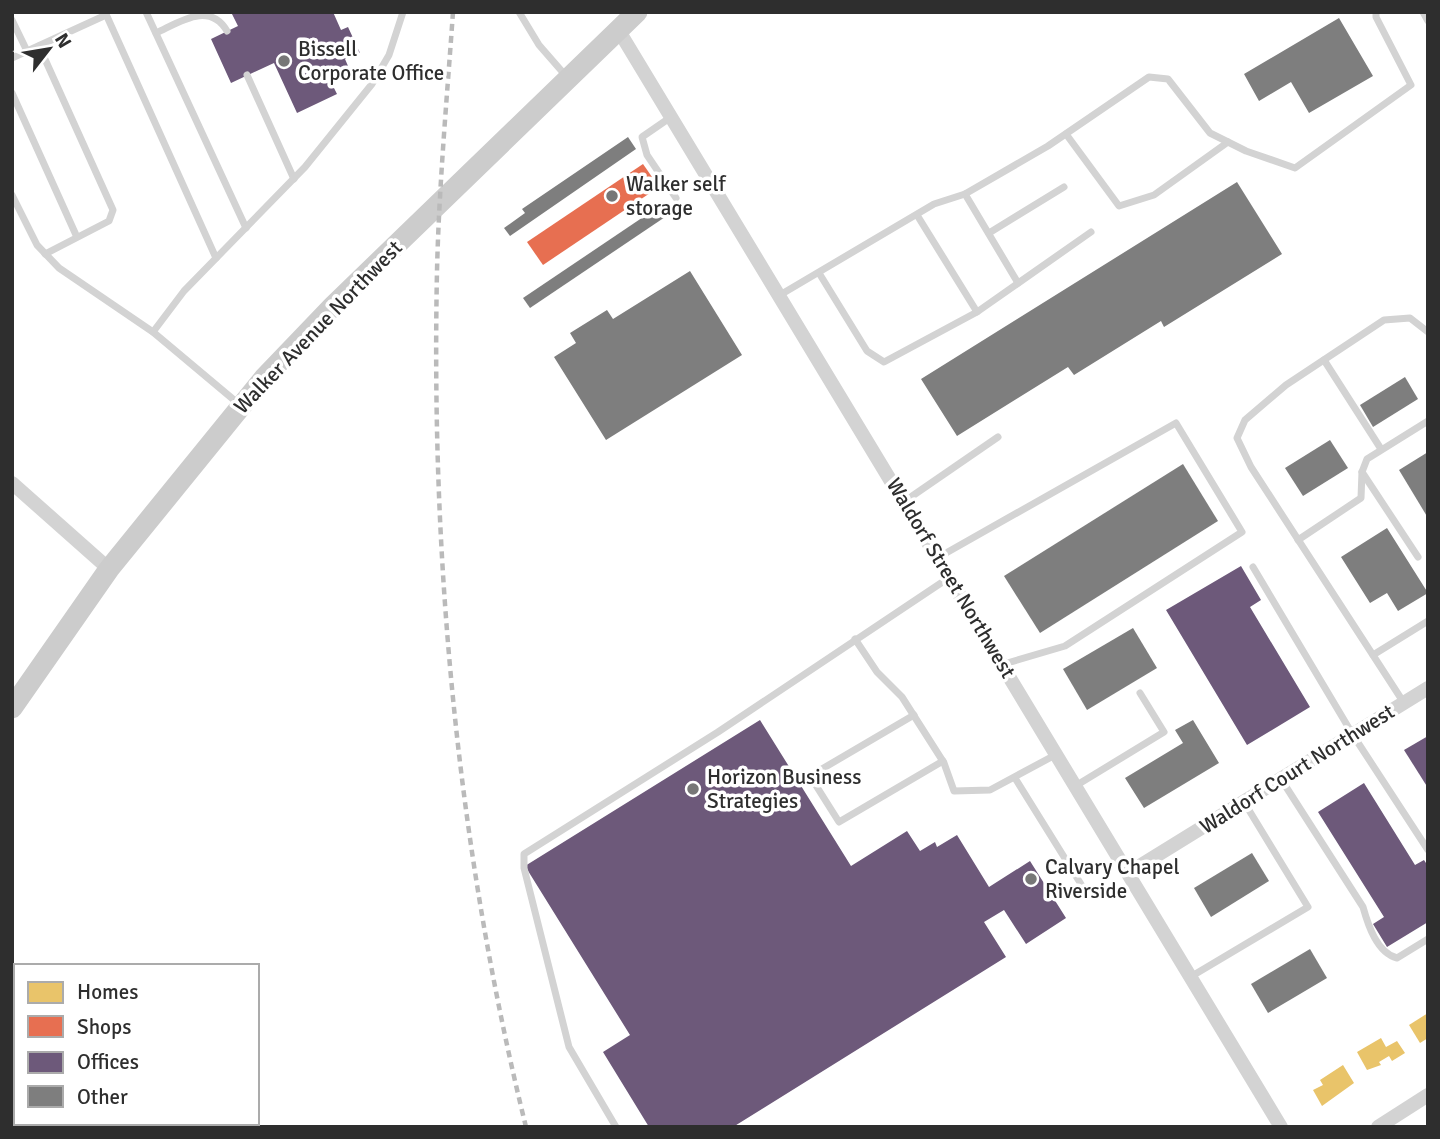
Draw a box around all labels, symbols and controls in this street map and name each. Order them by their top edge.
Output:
north arrow [14,14,84,84]
text: N [49,29,76,53]
place label: Bissell Corporate Office [298,36,444,86]
marker: Bissell Corporate Office [276,53,292,69]
place label: Walker self storage [626,171,727,221]
marker: Walker self storage [604,188,620,204]
street label: Walker Avenue Northwest [228,235,408,419]
street label: Waldorf Street Northwest [881,473,1021,683]
street label: Waldorf Court Northwest [1195,698,1399,840]
place label: Horizon Business Strategies [707,764,861,814]
marker: Horizon Business Strategies [685,781,701,797]
place label: Calvary Chapel Riverside [1045,854,1180,904]
marker: Calvary Chapel Riverside [1023,871,1039,887]
legend [14,964,259,1125]
text: Homes [77,979,139,1005]
text: Shops [77,1014,131,1040]
text: Offices [77,1049,139,1075]
text: Other [77,1084,128,1110]

